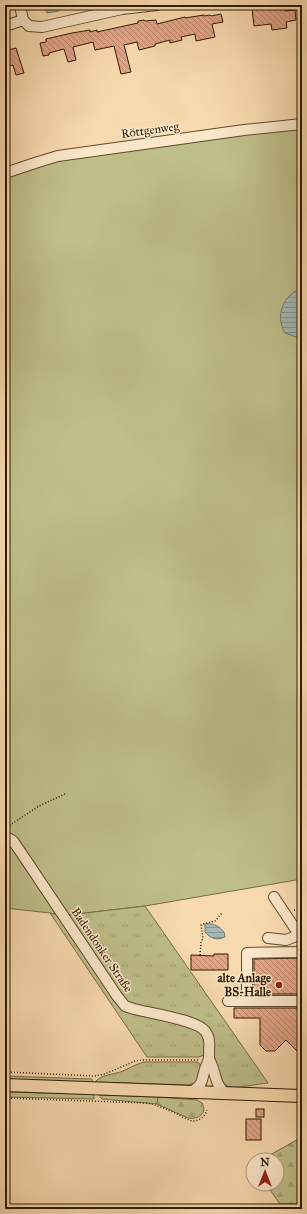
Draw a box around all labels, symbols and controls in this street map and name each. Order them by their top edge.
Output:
street label: Röttgenweg [120,119,180,142]
street label: Badendonker Straße [69,905,135,995]
place label: alte Anlage BS-Halle [217,971,271,999]
marker: alte Anlage BS-Halle [274,980,284,990]
north arrow [245,1152,285,1192]
text: N [260,1156,270,1169]

